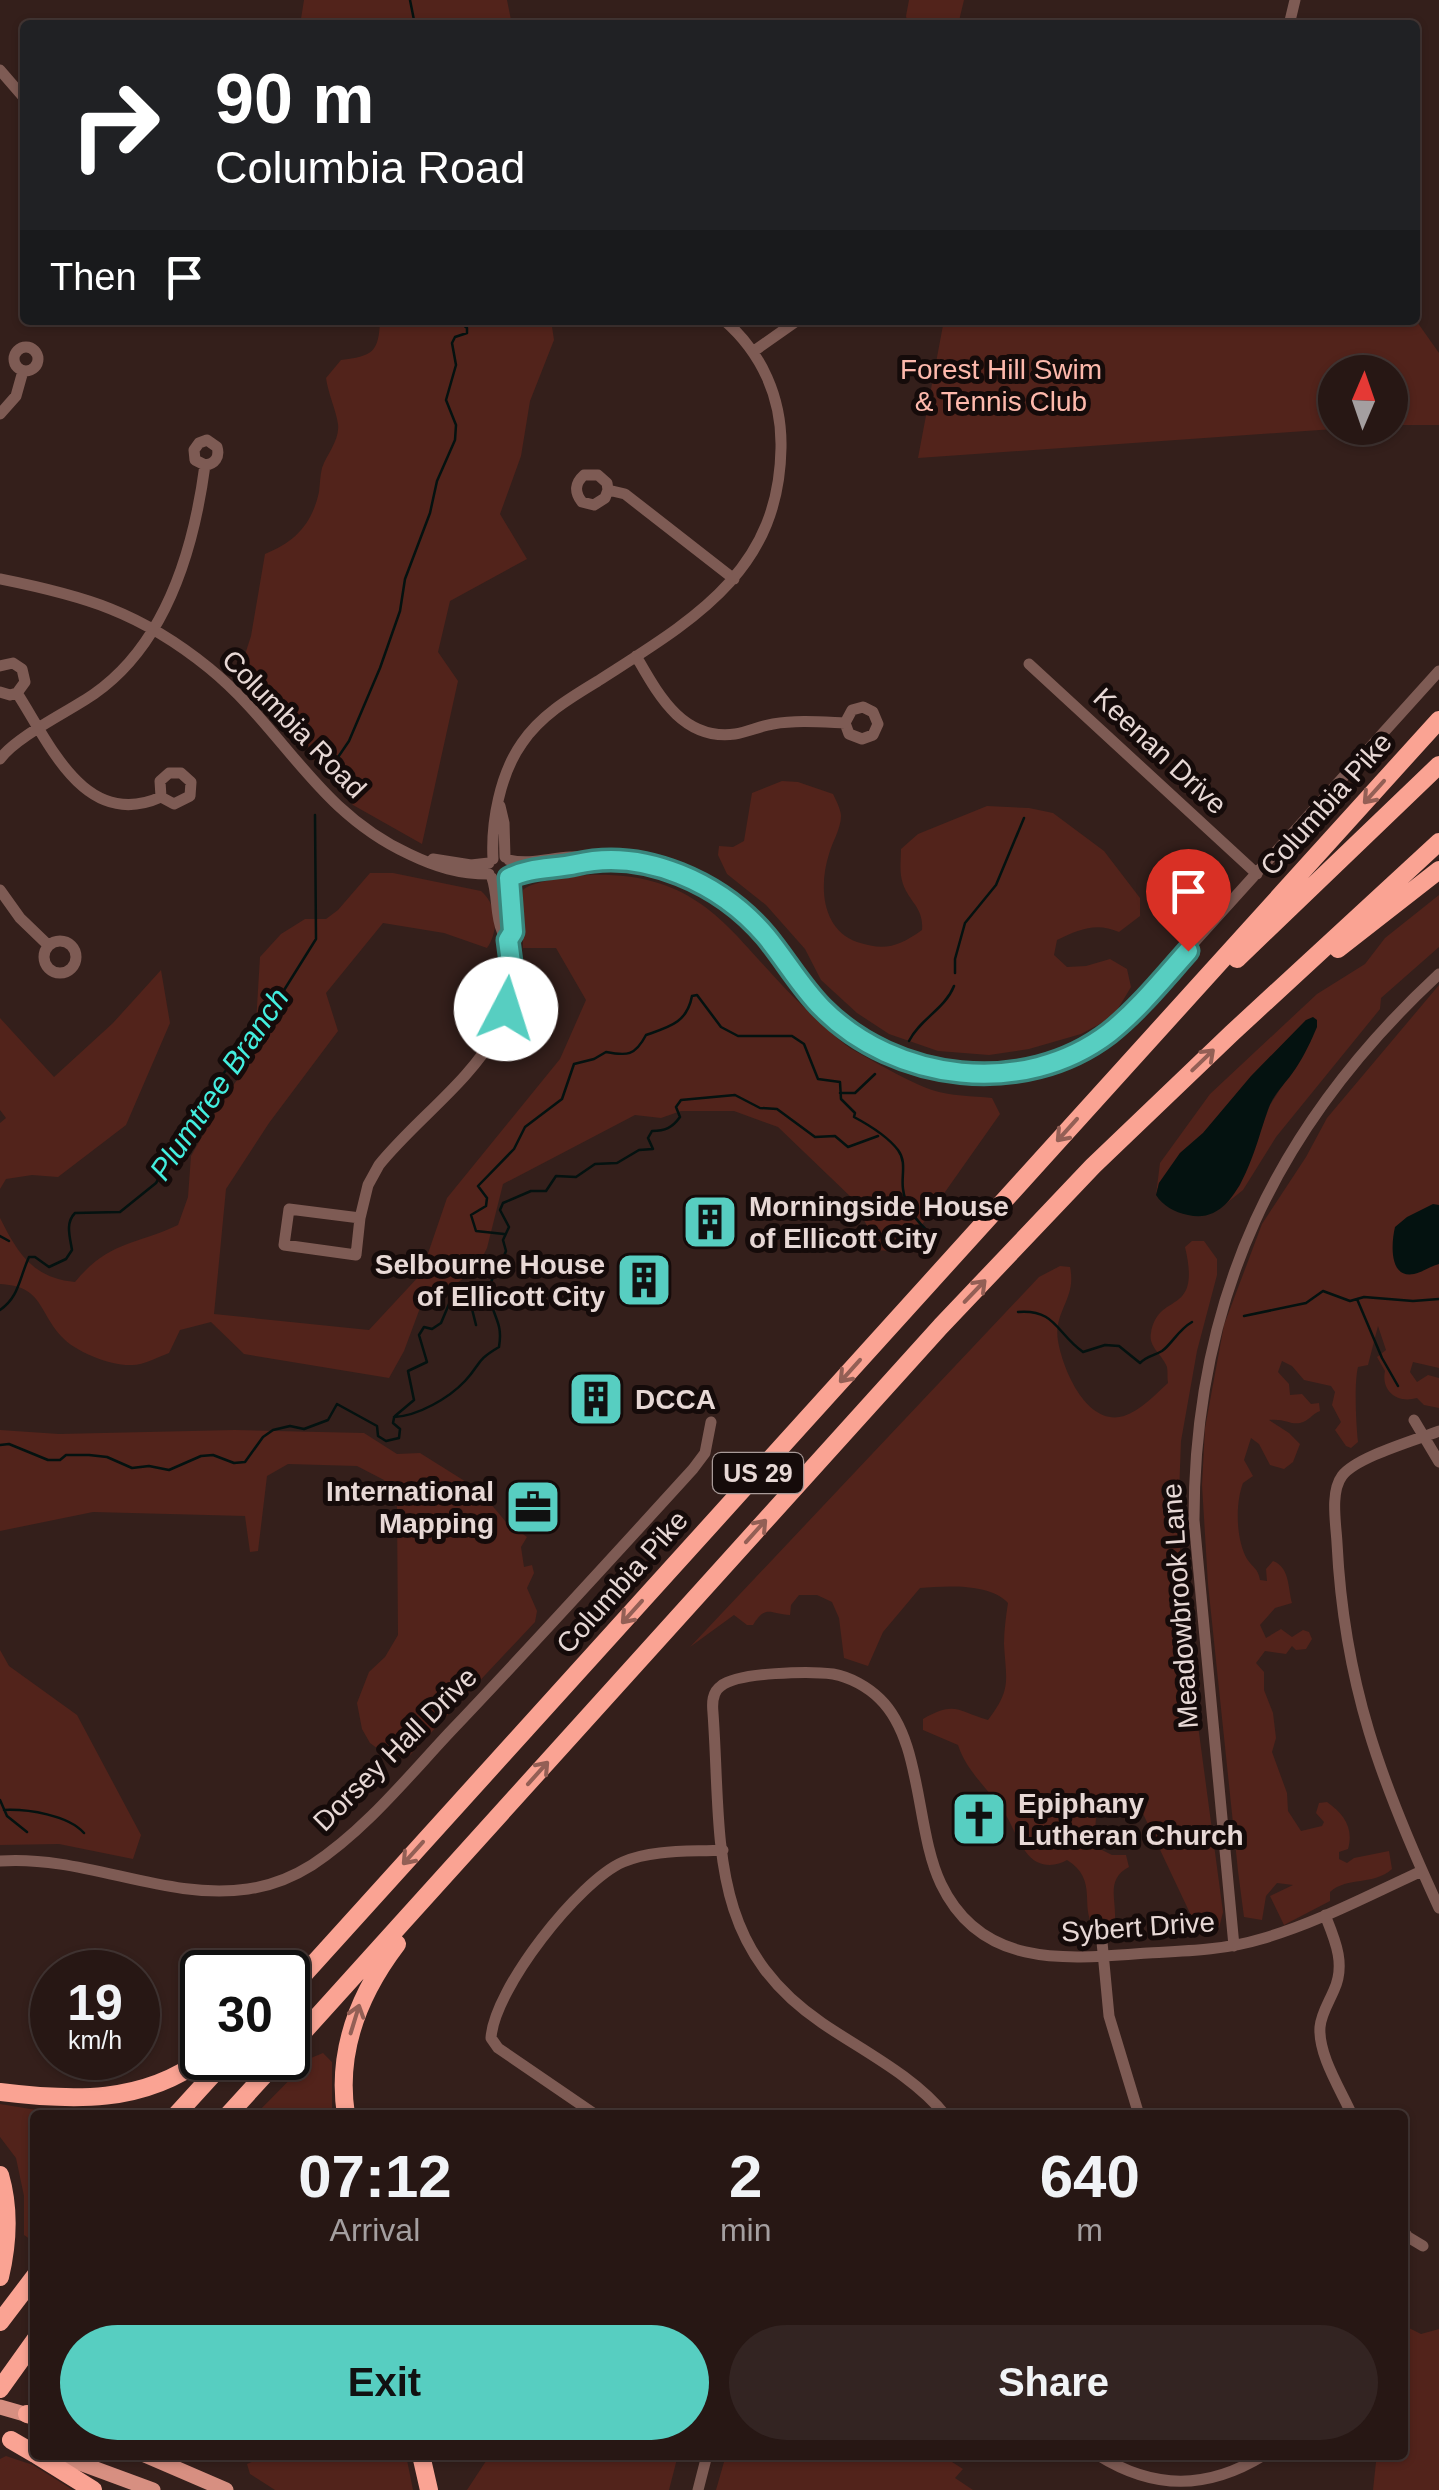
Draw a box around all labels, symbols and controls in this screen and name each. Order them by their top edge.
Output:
icon: right [50,60,180,190]
text: 90 m [215,60,375,138]
text: Columbia Road [215,142,525,193]
icon: arrive [157,250,212,305]
text: Then [50,256,137,298]
park label: Forest Hill Swim & Tennis Club [900,354,1102,417]
north arrow [1318,355,1408,445]
map controls [1318,355,1408,445]
street label: Columbia Road [216,644,372,804]
street label: Keenan Drive [1087,682,1233,820]
street label: Columbia Pike [1254,727,1398,881]
one-way arrow [1362,779,1385,804]
pin [1146,849,1231,952]
icon: arrive [1161,864,1216,919]
position arrow [454,957,558,1061]
water label: Plumtree Branch [143,982,295,1186]
one-way arrow [1191,1048,1215,1072]
one-way arrow [1056,1117,1079,1142]
place label: Morningside House of Ellicott City [749,1191,1009,1254]
building icon: Morningside House of Ellicott City [680,1192,740,1252]
place label: Selbourne House of Ellicott City [375,1249,605,1312]
building icon: Selbourne House of Ellicott City [614,1250,674,1310]
one-way arrow [963,1279,986,1304]
one-way arrow [839,1358,862,1383]
building icon: DCCA [566,1369,626,1429]
place label: DCCA [635,1384,716,1415]
road number: US 29 [713,1453,803,1493]
place label: International Mapping [326,1476,494,1539]
office icon: International Mapping [503,1477,563,1537]
street label: Meadowbrook Lane [1156,1482,1204,1730]
street label: Columbia Pike [550,1505,694,1659]
one-way arrow [744,1519,767,1544]
one-way arrow [620,1599,643,1624]
street label: Dorsey Hall Drive [307,1661,483,1837]
one-way arrow [527,1761,550,1786]
place label: Epiphany Lutheran Church [1018,1788,1244,1851]
church icon: Epiphany Lutheran Church [949,1789,1009,1849]
one-way arrow [402,1840,425,1865]
street label: Sybert Drive [1060,1906,1216,1948]
speed limit sign: 30 [180,1950,310,2080]
text: 19 [67,1975,123,2031]
one-way arrow [347,2004,365,2035]
text: km/h [68,2026,122,2054]
text: 07:12 [298,2143,452,2210]
text: 2 [729,2143,762,2210]
text: 640 [1040,2143,1140,2210]
text: Arrival [330,2212,420,2248]
text: min [720,2212,771,2248]
text: m [1076,2212,1103,2248]
button: Exit [60,2325,709,2440]
button: Share [729,2325,1378,2440]

